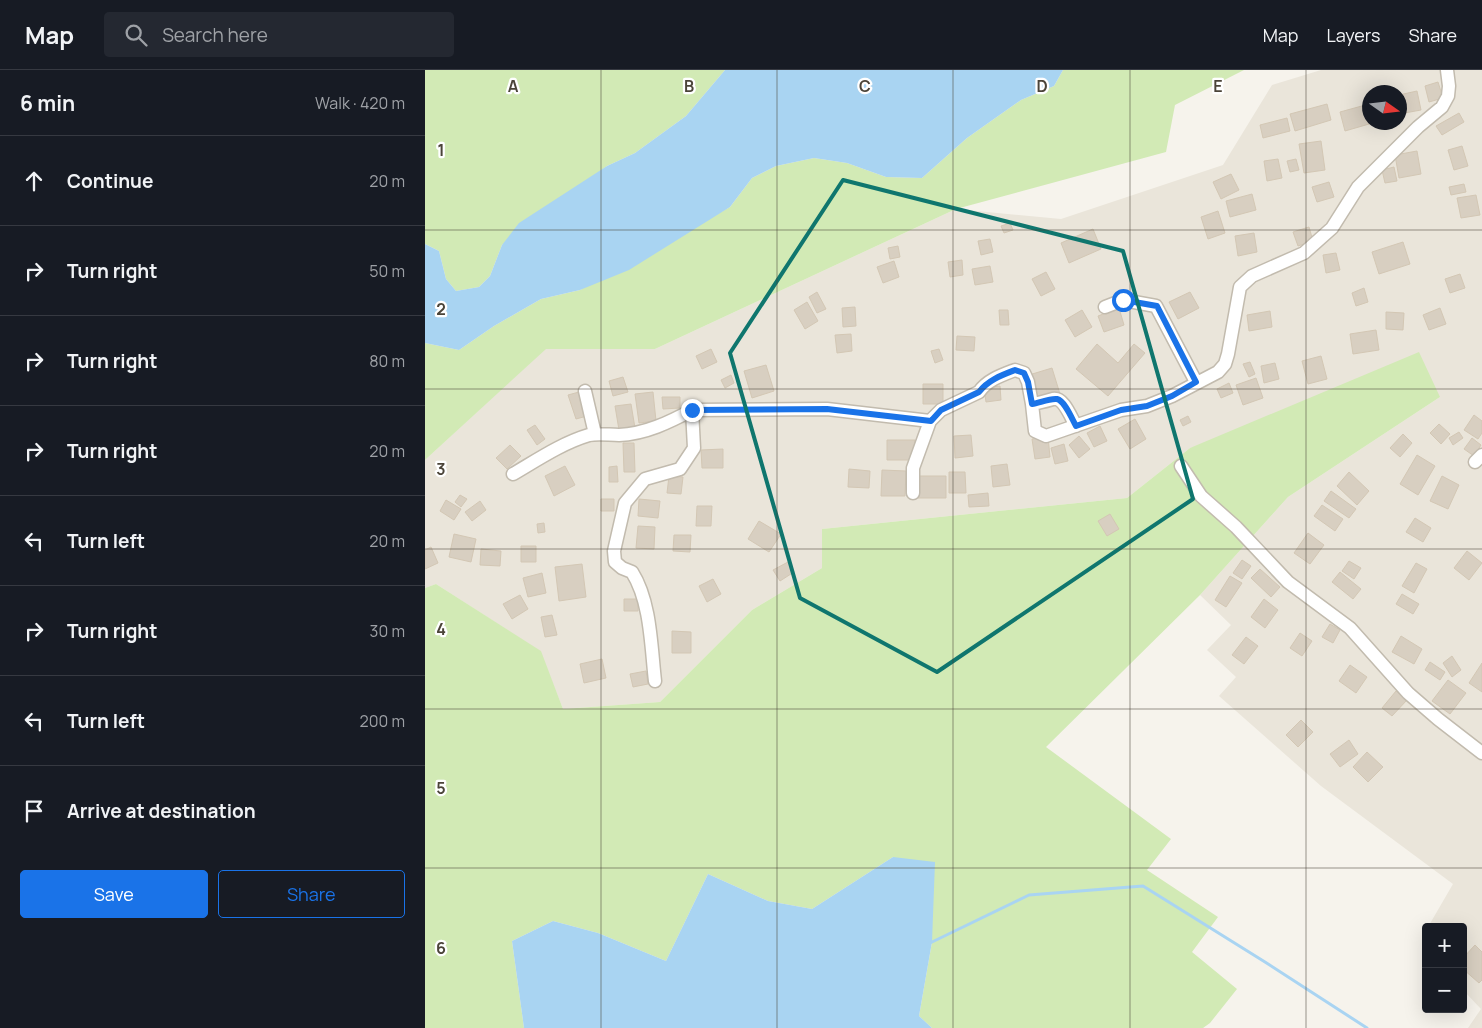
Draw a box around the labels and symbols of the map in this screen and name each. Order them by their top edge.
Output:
text: A [508,75,519,97]
text: B [684,75,694,97]
text: C [859,75,871,97]
text: D [1036,75,1048,97]
text: E [1213,75,1223,97]
north arrow [1362,85,1407,130]
text: 1 [437,139,445,161]
route start [1112,289,1135,312]
text: 2 [436,298,446,320]
route end [681,399,704,422]
text: 3 [436,458,446,480]
text: 4 [436,618,446,640]
text: 5 [436,777,446,799]
text: 6 [436,937,446,959]

